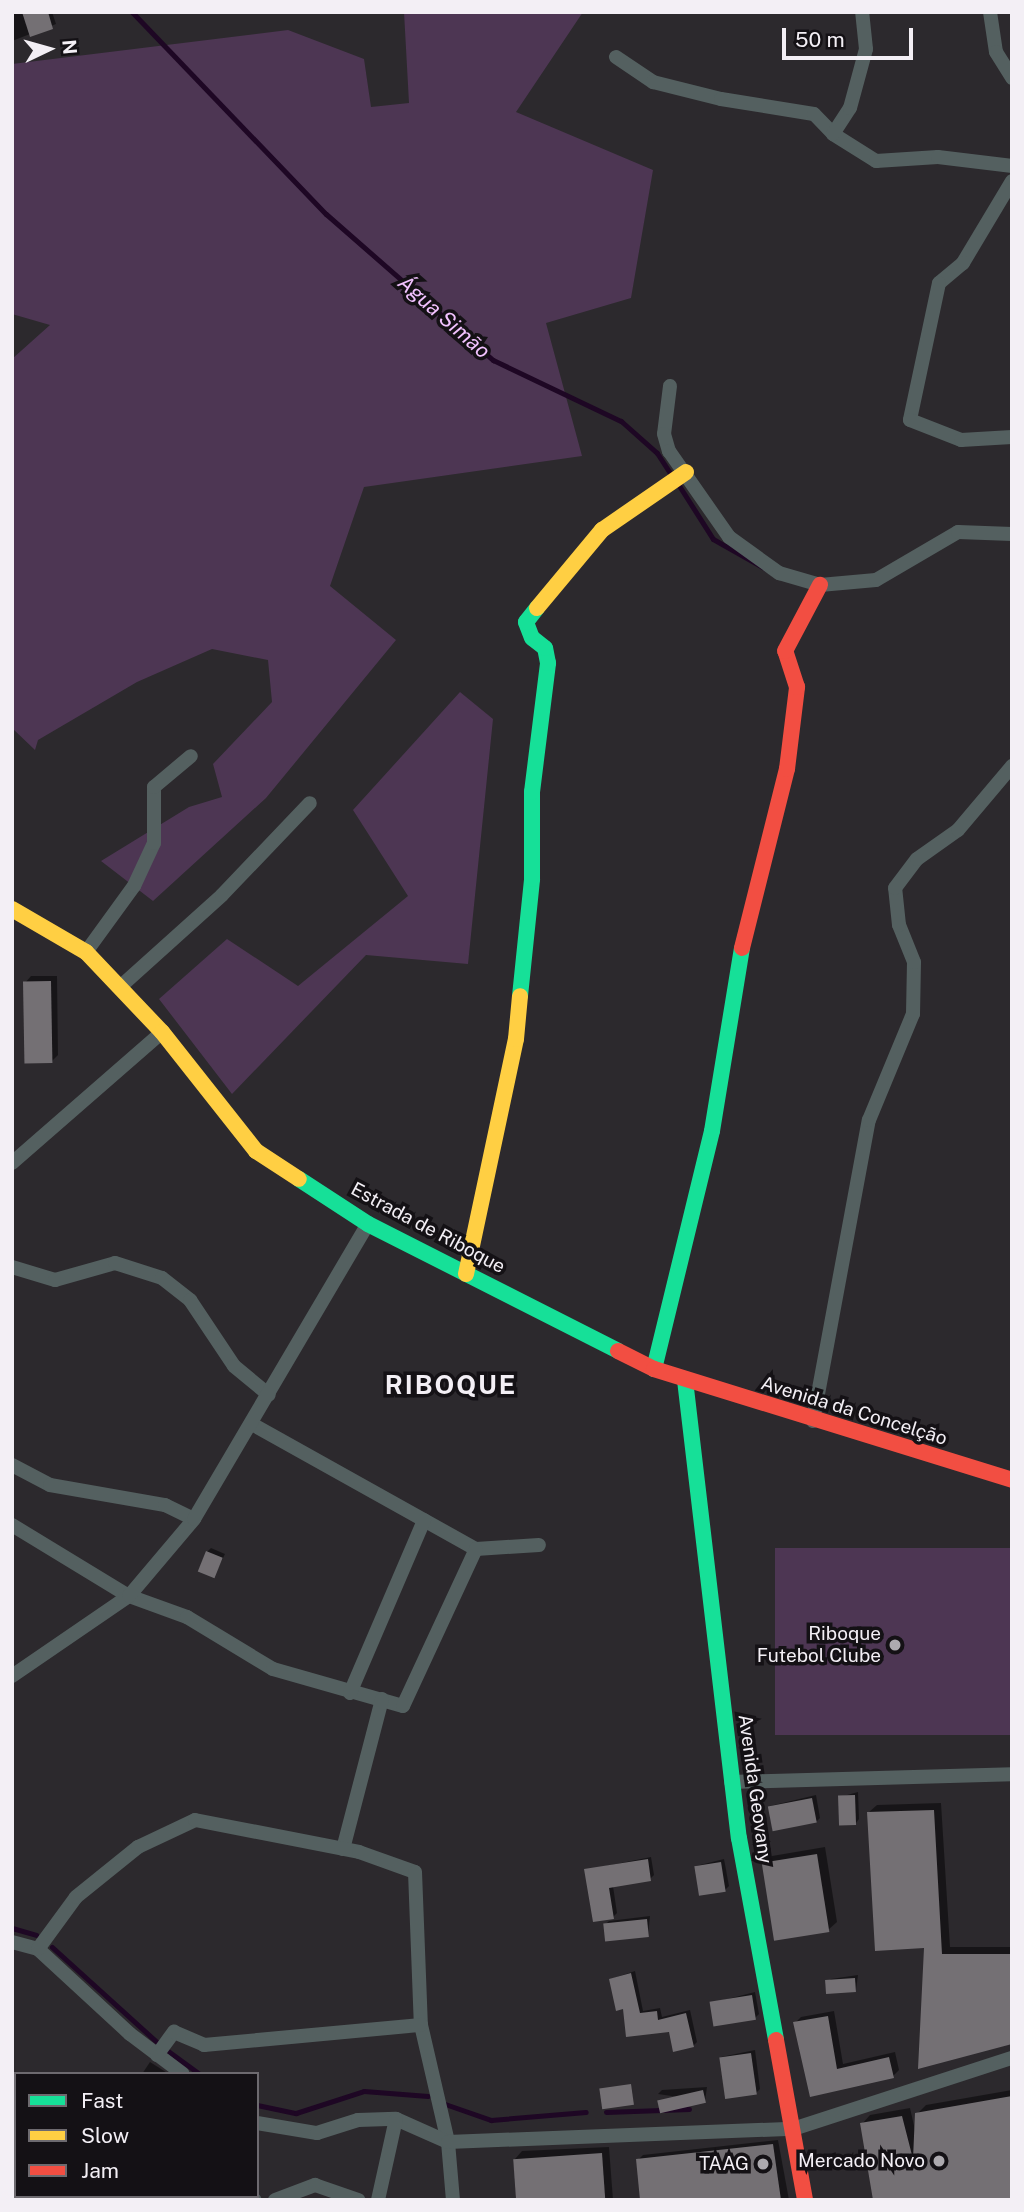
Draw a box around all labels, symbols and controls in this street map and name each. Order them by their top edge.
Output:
north arrow [14,14,84,84]
scale bar [786,14,917,58]
text: 50 m [795,27,845,52]
text: N [58,39,82,56]
water label: Água Simão [393,270,495,364]
street label: Estrada de Riboque [347,1178,509,1278]
district label: RIBOQUE [386,1369,516,1401]
street label: Avenida da Concelção [758,1372,950,1450]
place label: Riboque Futebol Clube [757,1623,881,1667]
marker: Riboque Futebol Clube [887,1637,903,1653]
street label: Avenida Geovany [733,1713,777,1865]
legend [14,2072,259,2198]
text: Fast [81,2088,123,2113]
text: Slow [81,2123,129,2148]
place label: Mercado Novo [798,2150,925,2172]
place label: TAAG [699,2153,749,2175]
marker: Mercado Novo [931,2153,947,2169]
marker: TAAG [755,2156,771,2172]
text: Jam [81,2158,119,2183]

